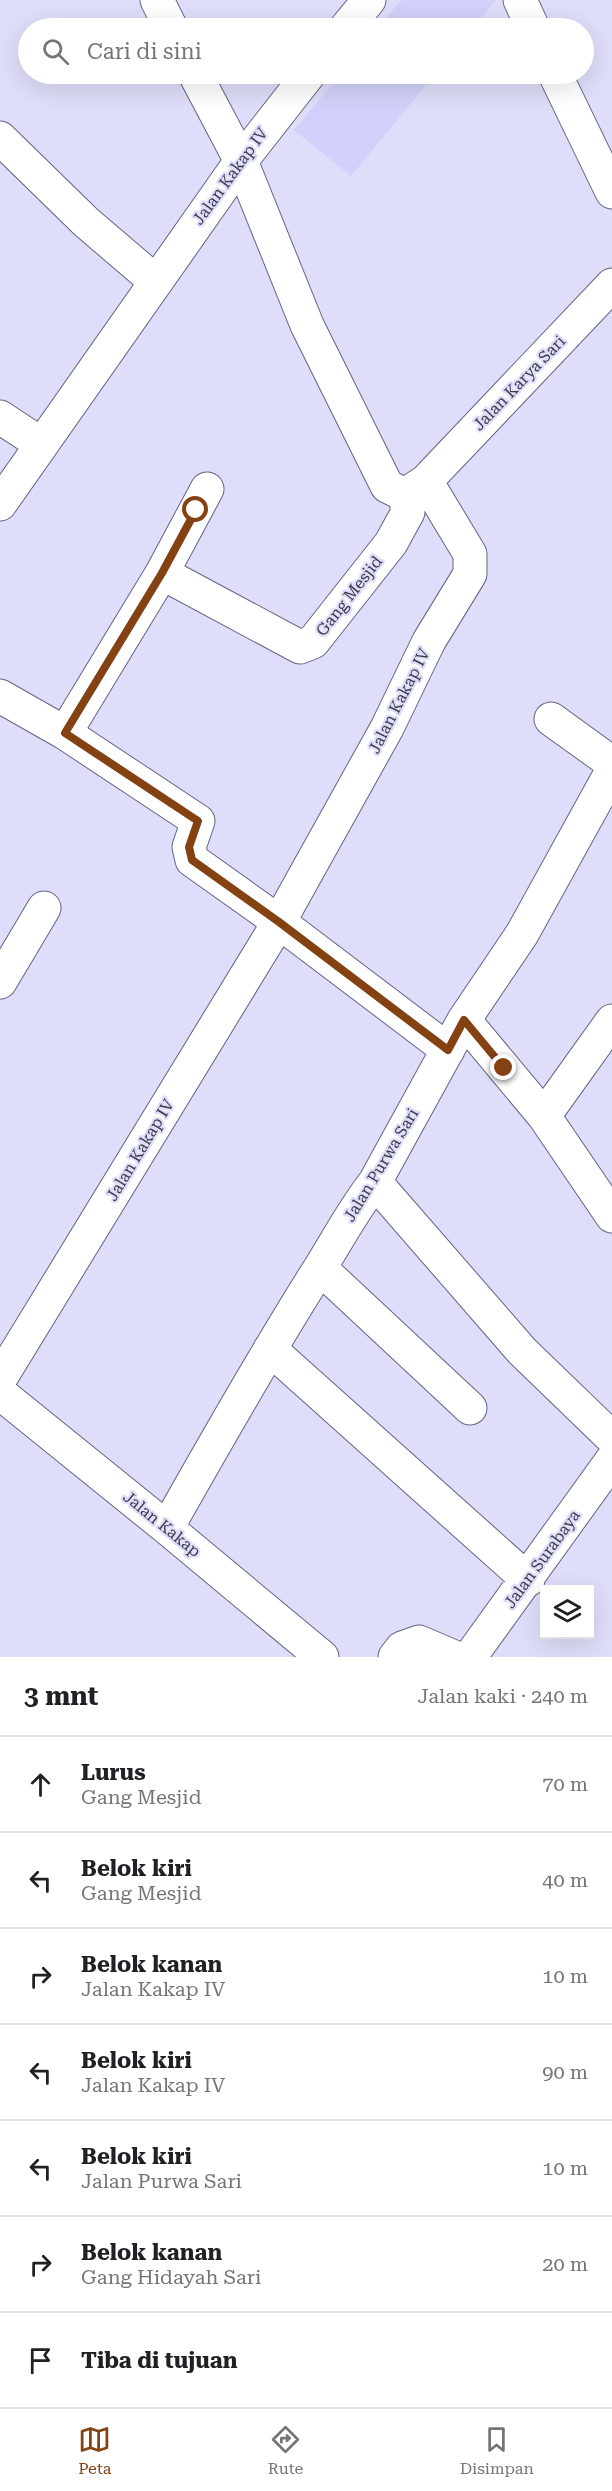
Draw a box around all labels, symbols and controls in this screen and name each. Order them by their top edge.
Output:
search box [18,18,594,84]
icon: search [39,35,72,68]
text: Cari di sini [87,39,202,64]
street label: Jalan Kakap IV [188,123,272,228]
street label: Jalan Karya Sari [469,332,569,434]
route start [182,496,208,522]
street label: Gang Mesjid [312,552,386,640]
street label: Jalan Kakap IV [364,645,434,757]
route end [490,1054,516,1080]
street label: Jalan Kakap IV [102,1095,178,1204]
street label: Jalan Purwa Sari [340,1105,422,1225]
street label: Jalan Kakap [119,1487,205,1561]
street label: Jalan Surabaya [500,1506,584,1612]
map controls [540,1585,594,1639]
button: layers [540,1585,594,1639]
text: 3 mnt [24,1681,98,1711]
text: Jalan kaki · 240 m [417,1684,588,1708]
text: Lurus [81,1760,146,1785]
icon: ahead [24,1768,57,1801]
text: 70 m [542,1772,588,1796]
text: Gang Mesjid [81,1785,202,1809]
text: Belok kiri [81,1856,192,1881]
icon: left [24,1864,57,1897]
text: 40 m [542,1868,588,1892]
text: Gang Mesjid [81,1881,202,1905]
text: Belok kanan [81,1952,222,1977]
icon: right [24,1960,57,1993]
text: 10 m [542,1964,588,1988]
text: Jalan Kakap IV [81,1977,225,2001]
text: Belok kiri [81,2048,192,2073]
icon: left [24,2056,57,2089]
text: 90 m [542,2060,588,2084]
text: Jalan Kakap IV [81,2073,225,2097]
text: Belok kiri [81,2144,192,2169]
icon: left [24,2152,57,2185]
text: 10 m [542,2156,588,2180]
text: Jalan Purwa Sari [81,2169,242,2193]
text: Belok kanan [81,2240,222,2265]
icon: right [24,2248,57,2281]
text: 20 m [542,2252,588,2276]
text: Gang Hidayah Sari [81,2265,261,2289]
icon: arrive [24,2344,57,2377]
text: Tiba di tujuan [81,2348,237,2373]
tab: Peta [78,2423,111,2478]
tab: Rute [268,2423,303,2478]
tab: Disimpan [460,2423,534,2478]

